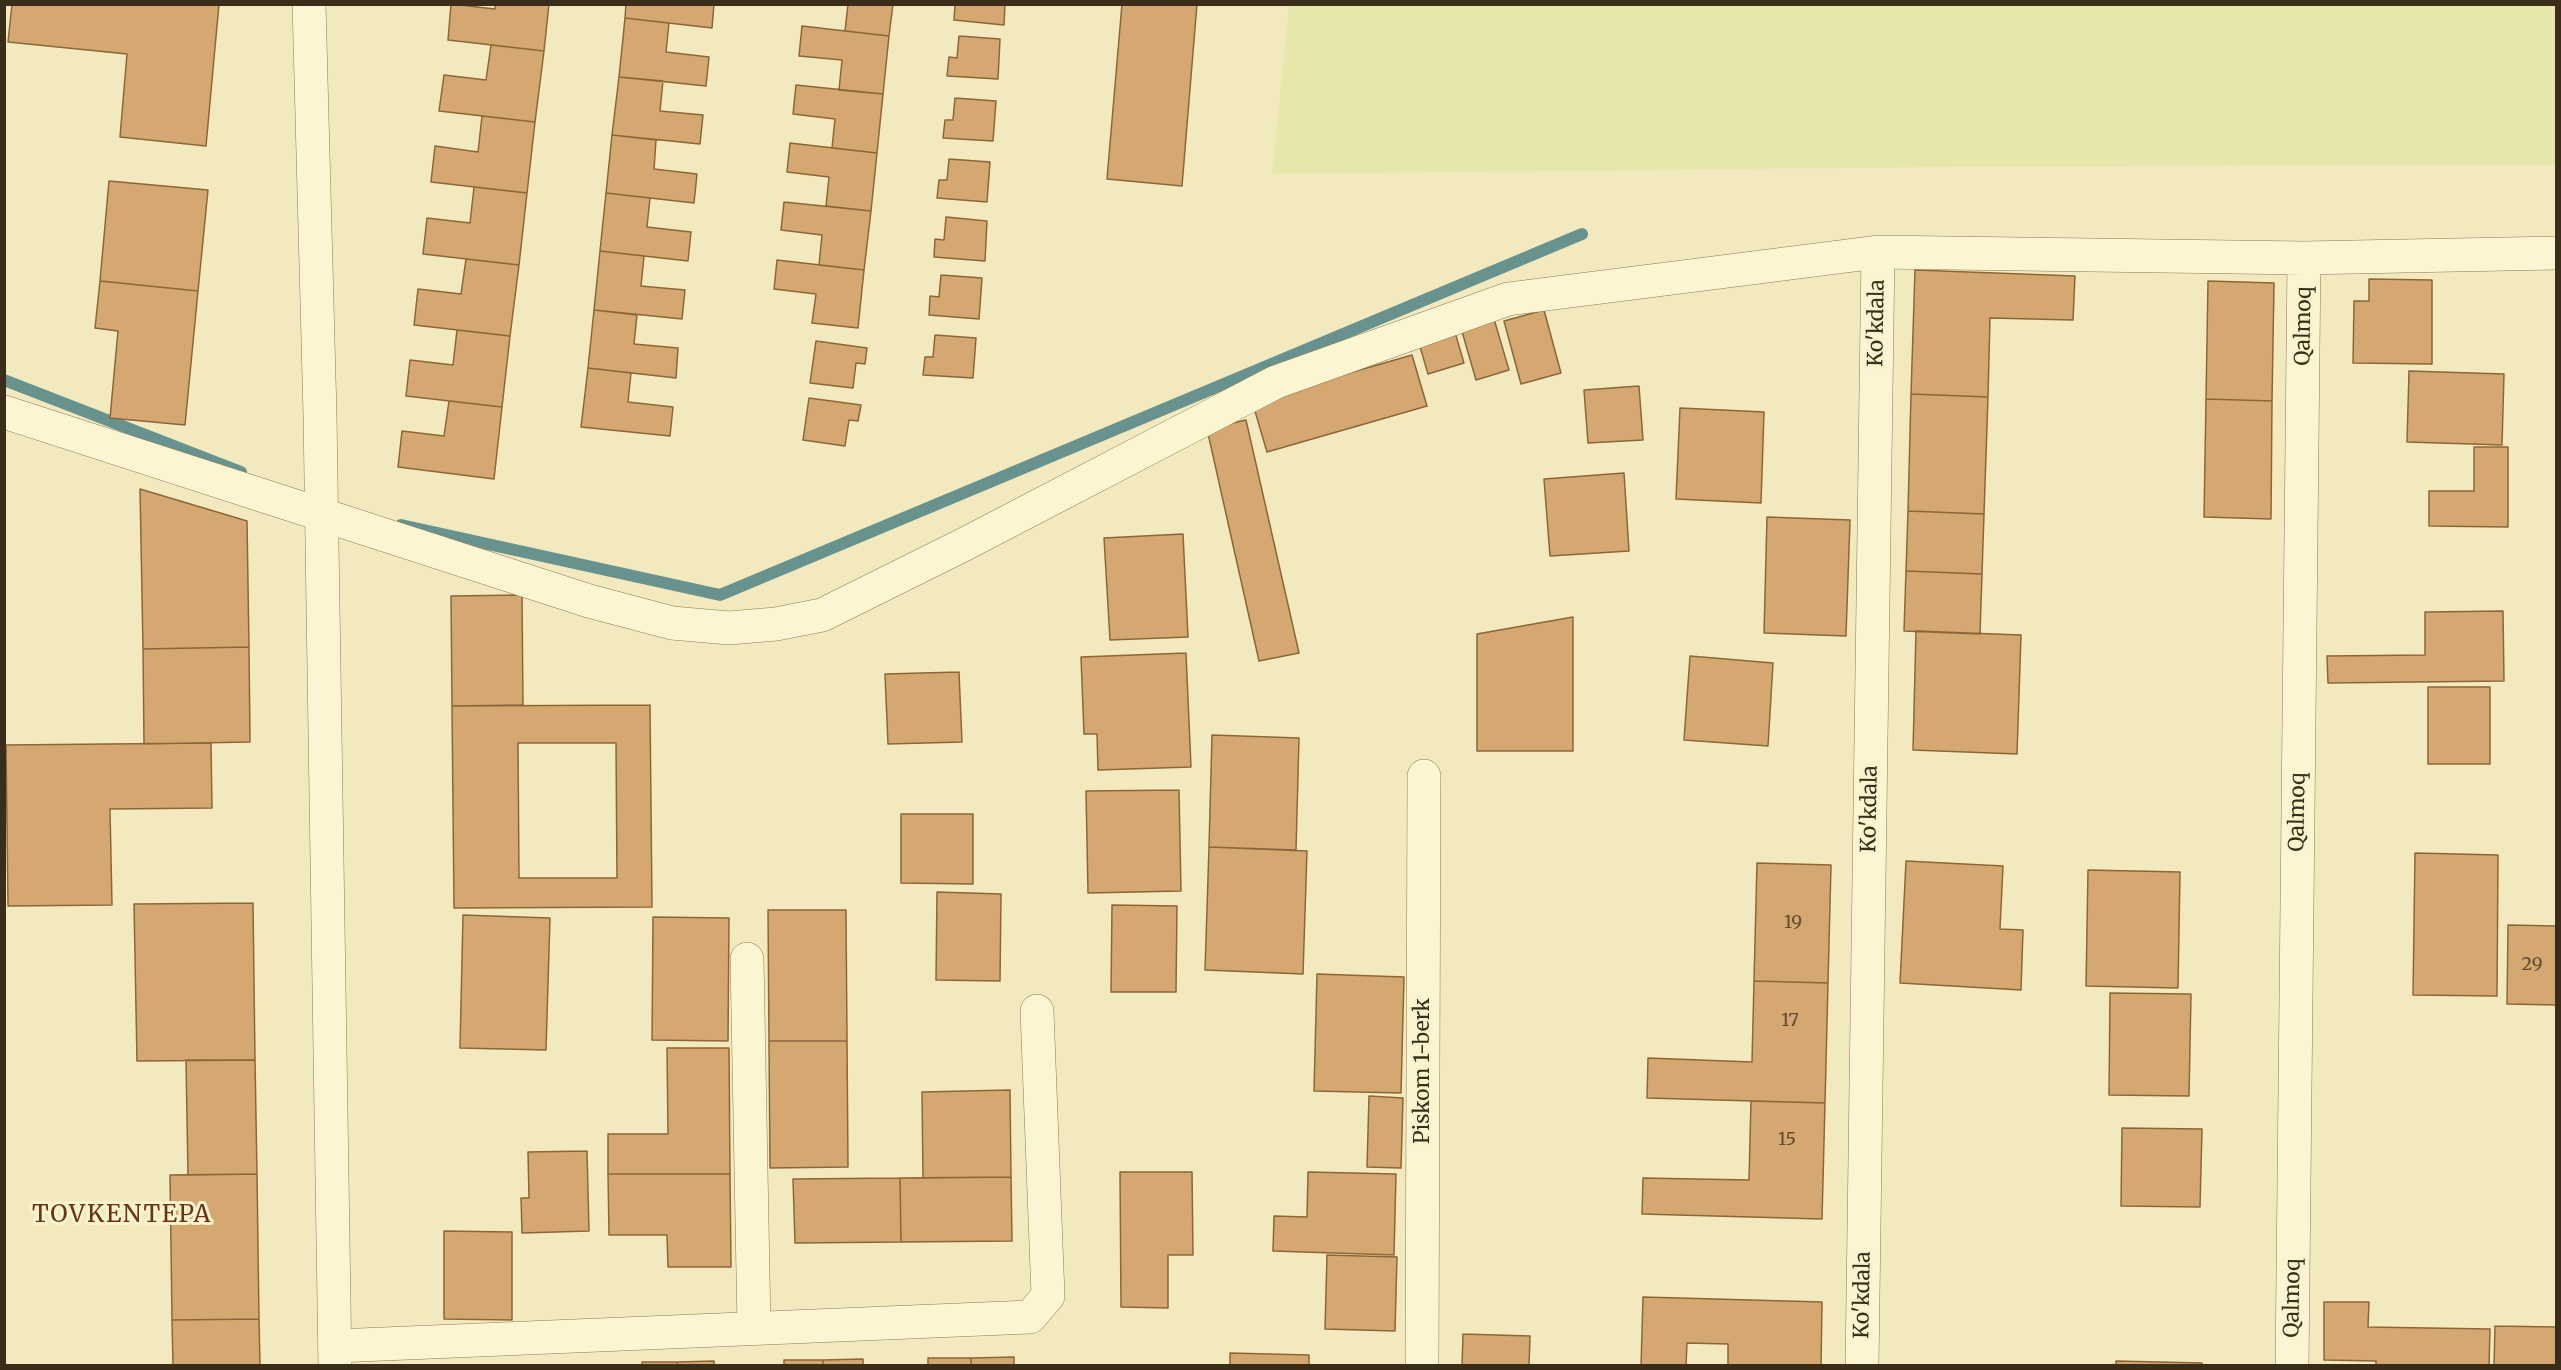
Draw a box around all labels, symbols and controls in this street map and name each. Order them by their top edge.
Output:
street label: Ko'kdala [1864,279,1890,367]
street label: Qalmoq [2291,286,2317,366]
street label: Ko'kdala [1857,765,1883,853]
street label: Qalmoq [2285,772,2311,852]
house number: 19 [1784,912,1802,934]
house number: 29 [2521,954,2543,976]
street label: Piskom 1-berk [1410,998,1436,1144]
house number: 17 [1781,1010,1799,1032]
house number: 15 [1778,1129,1796,1151]
district label: TOVKENTEPA [32,1201,212,1229]
street label: Ko'kdala [1850,1251,1876,1339]
street label: Qalmoq [2280,1258,2306,1338]

